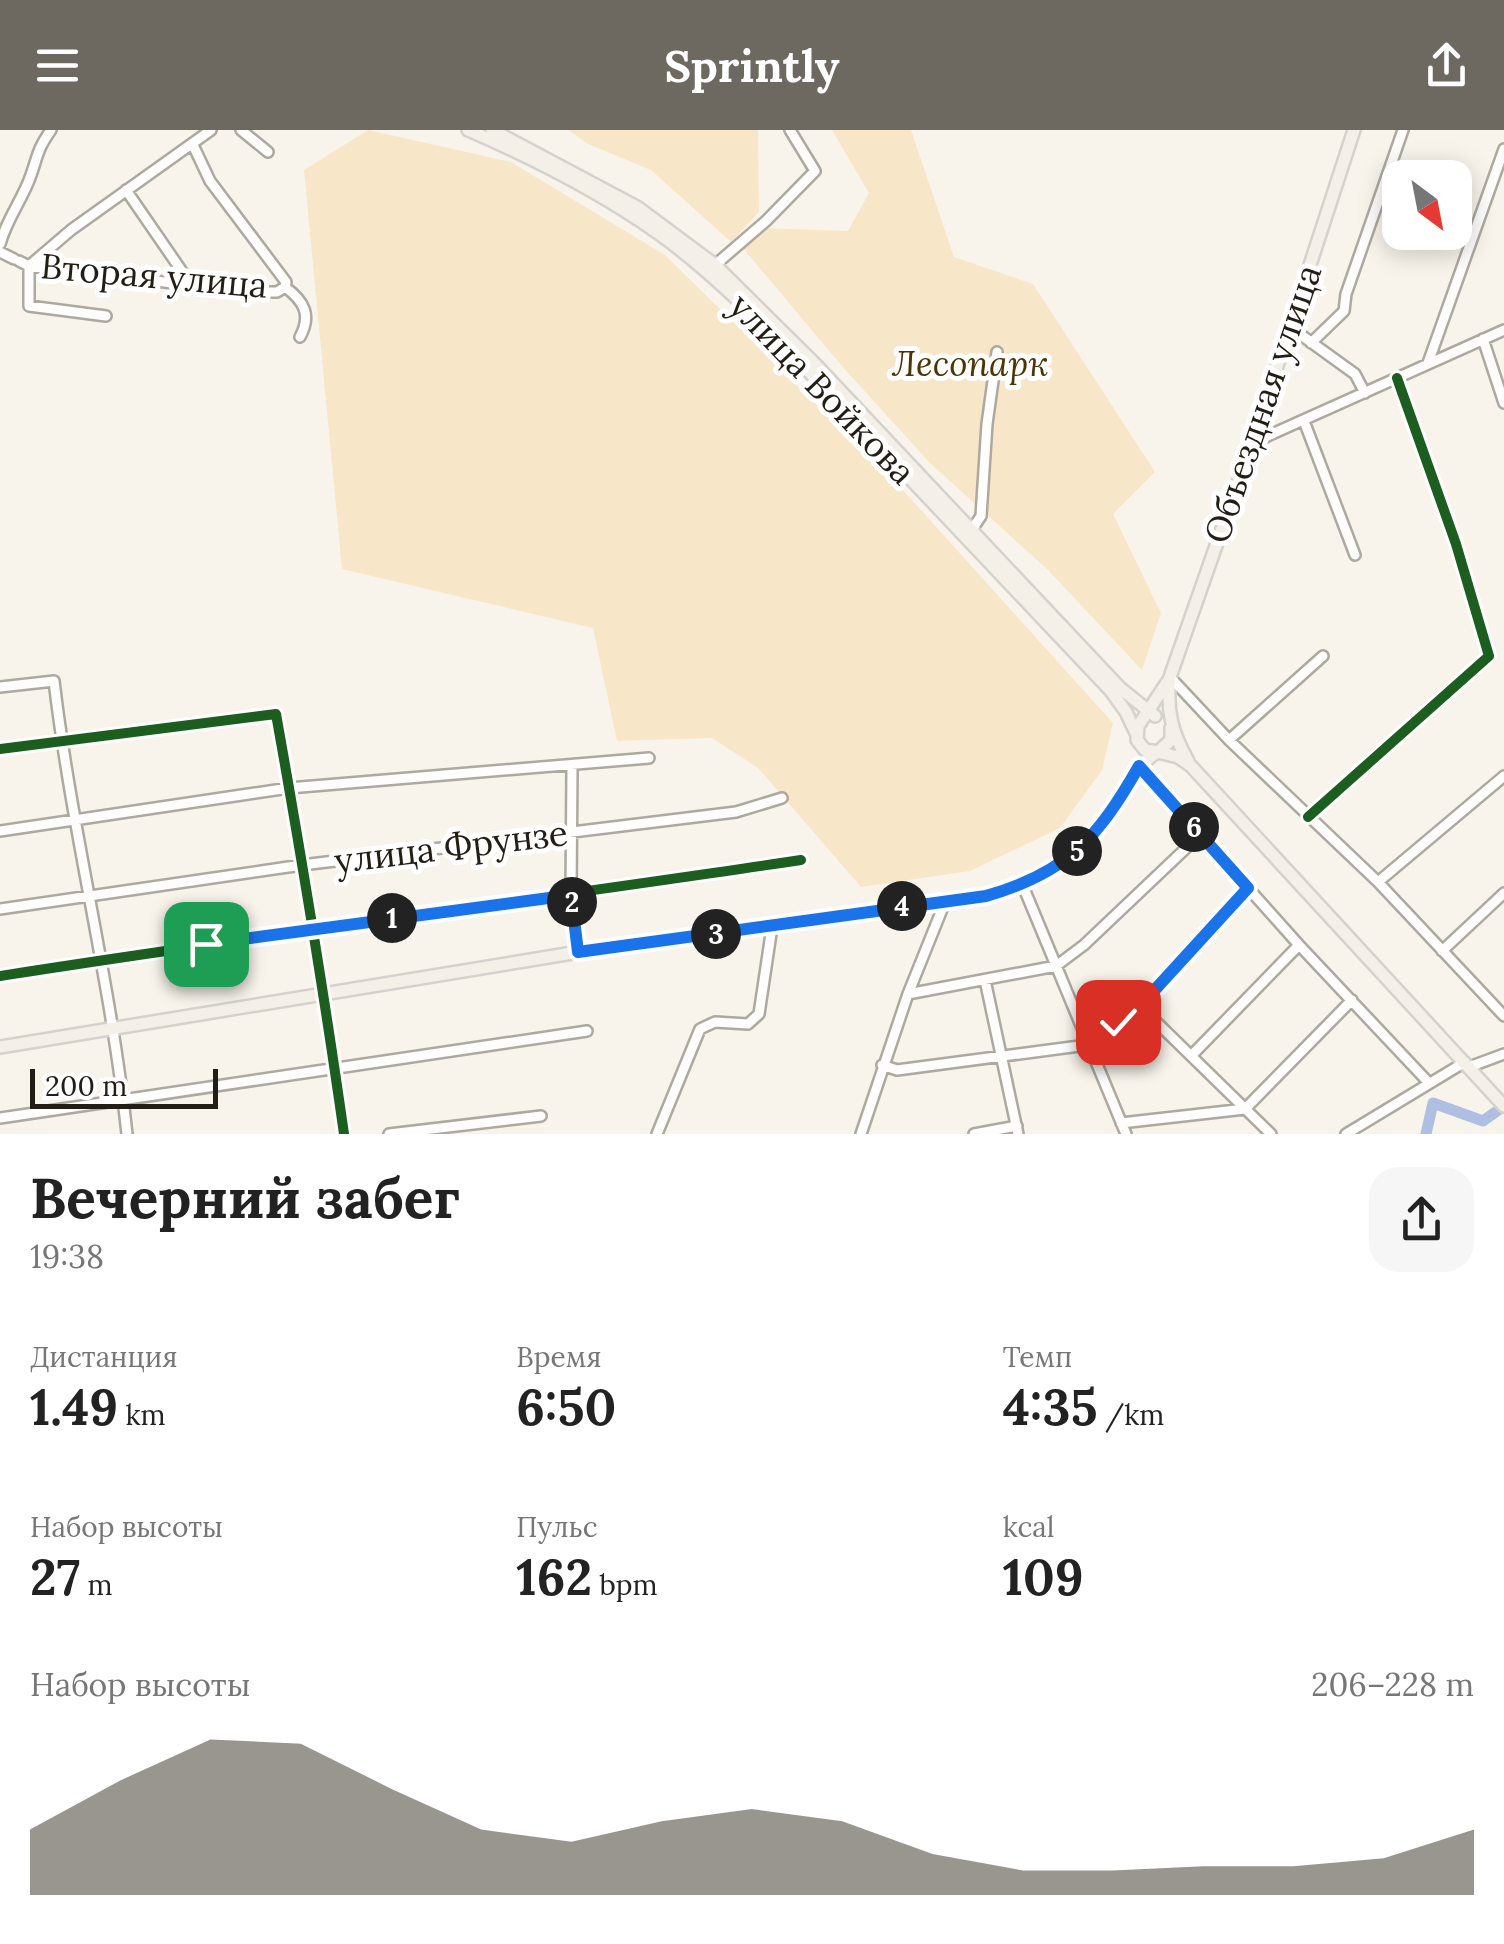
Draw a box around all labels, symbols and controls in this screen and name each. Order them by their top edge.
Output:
text: Sprintly [664,37,840,94]
icon: menu [30,38,85,93]
icon: share [1419,38,1474,93]
north arrow [1382,160,1472,250]
map controls [1382,160,1472,250]
street label: Вторая улица [39,243,269,308]
street label: Объездная улица [1194,259,1331,549]
street label: улица Войкова [720,283,925,494]
park label: Лесопарк [892,341,1048,386]
pin: 6 [1169,802,1219,852]
text: 6 [1186,809,1202,845]
street label: улица Фрунзе [332,810,570,883]
pin: 5 [1052,826,1102,876]
text: 5 [1069,833,1085,869]
pin: 2 [547,877,597,927]
pin: 4 [877,881,927,931]
text: 2 [565,884,579,920]
text: 4 [894,888,910,924]
pin: 1 [367,893,417,943]
text: 1 [386,900,398,936]
pin [164,902,249,987]
pin: 3 [691,909,741,959]
text: 3 [708,916,724,952]
icon: arrive [179,917,234,972]
pin [1076,980,1161,1065]
icon: check [1091,995,1146,1050]
scale bar [30,1064,218,1108]
text: 200 m [45,1068,127,1104]
text: Вечерний забег [30,1163,461,1233]
button: share [1369,1167,1474,1272]
text: 19:38 [30,1236,104,1277]
text: Дистанция [30,1339,177,1375]
text: Время [516,1339,602,1375]
text: Темп [1003,1339,1072,1375]
text: 1.49 [30,1375,118,1439]
text: 6:50 [516,1375,616,1439]
text: 4:35 [1003,1375,1098,1439]
text: km [118,1397,166,1433]
text: /km [1098,1397,1164,1433]
text: Набор высоты [30,1509,223,1545]
text: Пульс [516,1509,598,1545]
text: kcal [1003,1509,1054,1545]
text: 27 [30,1545,80,1609]
text: 162 [516,1545,592,1609]
text: 109 [1003,1545,1084,1609]
text: m [80,1567,113,1603]
text: bpm [592,1567,657,1603]
text: Набор высоты [30,1664,250,1705]
text: 206–228 m [1311,1664,1474,1705]

